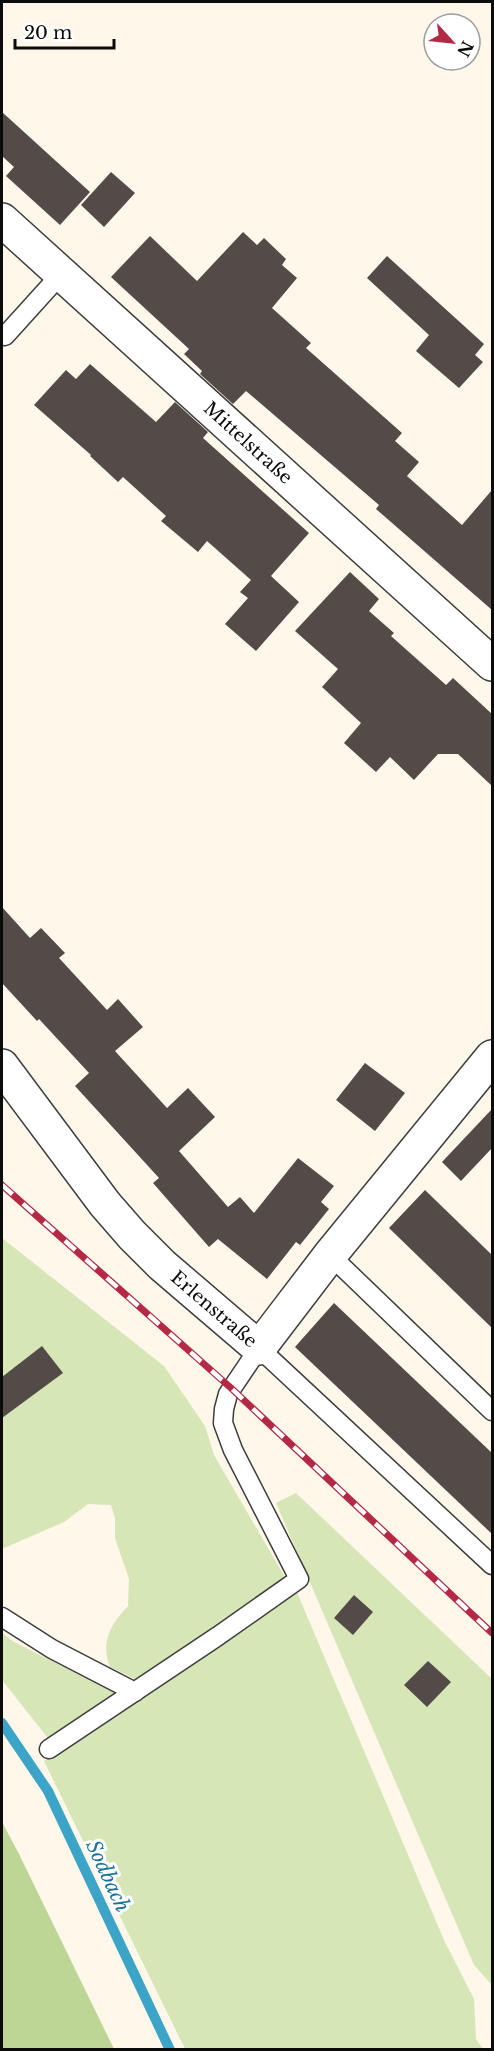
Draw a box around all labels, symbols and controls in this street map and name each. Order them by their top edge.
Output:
scale bar [15,12,114,50]
north arrow [422,12,482,72]
text: 20 m [24,22,72,44]
text: N [453,38,478,60]
street label: Mittelstraße [199,397,297,489]
street label: Erlenstraße [166,1266,261,1352]
water label: Sodbach [81,1836,135,1916]

